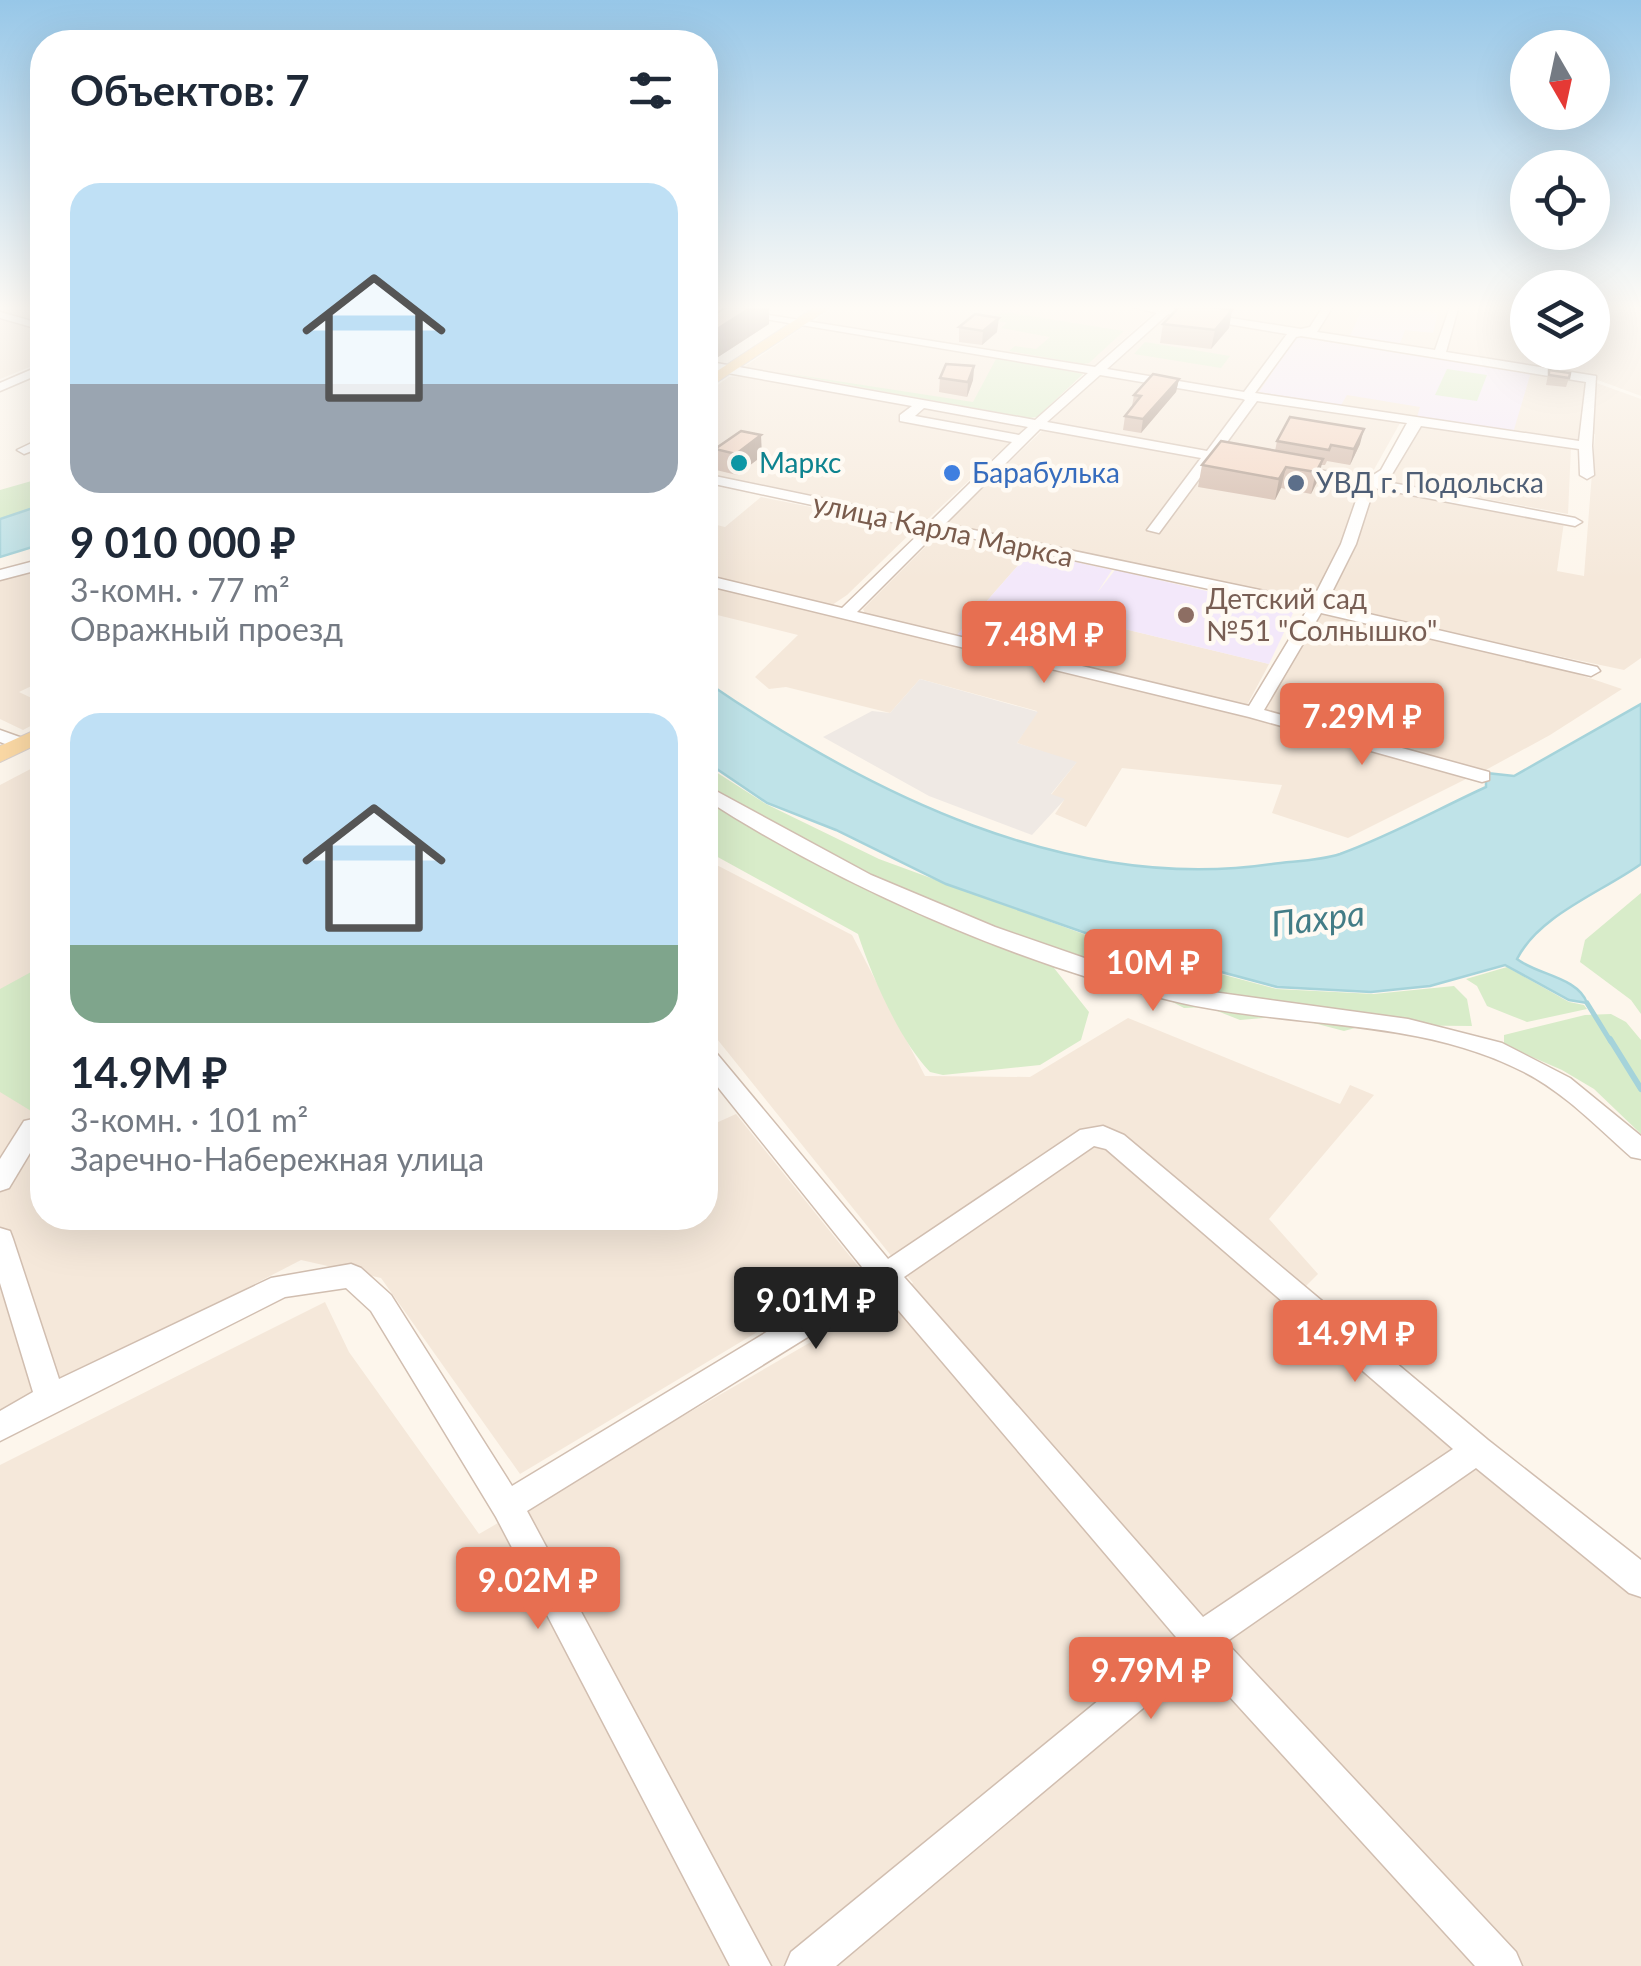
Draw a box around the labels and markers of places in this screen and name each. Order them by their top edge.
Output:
place label: Маркс [759,445,842,479]
marker: Маркс [728,452,750,474]
place label: Барабулька [972,455,1120,489]
marker: Барабулька [941,462,963,484]
place label: УВД г. Подольска [1316,465,1544,499]
marker: УВД г. Подольска [1285,472,1307,494]
place label: Детский сад №51 "Солнышко" [1206,581,1437,647]
pin: 7.48M ₽ [952,601,1136,686]
marker: Детский сад №51 "Солнышко" [1175,604,1197,626]
pin: 7.29M ₽ [1270,683,1454,768]
pin: 10M ₽ [1083,929,1223,1014]
pin: 9.01M ₽ [724,1267,908,1352]
pin: 14.9M ₽ [1263,1300,1447,1385]
pin: 9.02M ₽ [446,1547,630,1632]
pin: 9.79M ₽ [1059,1637,1243,1722]

